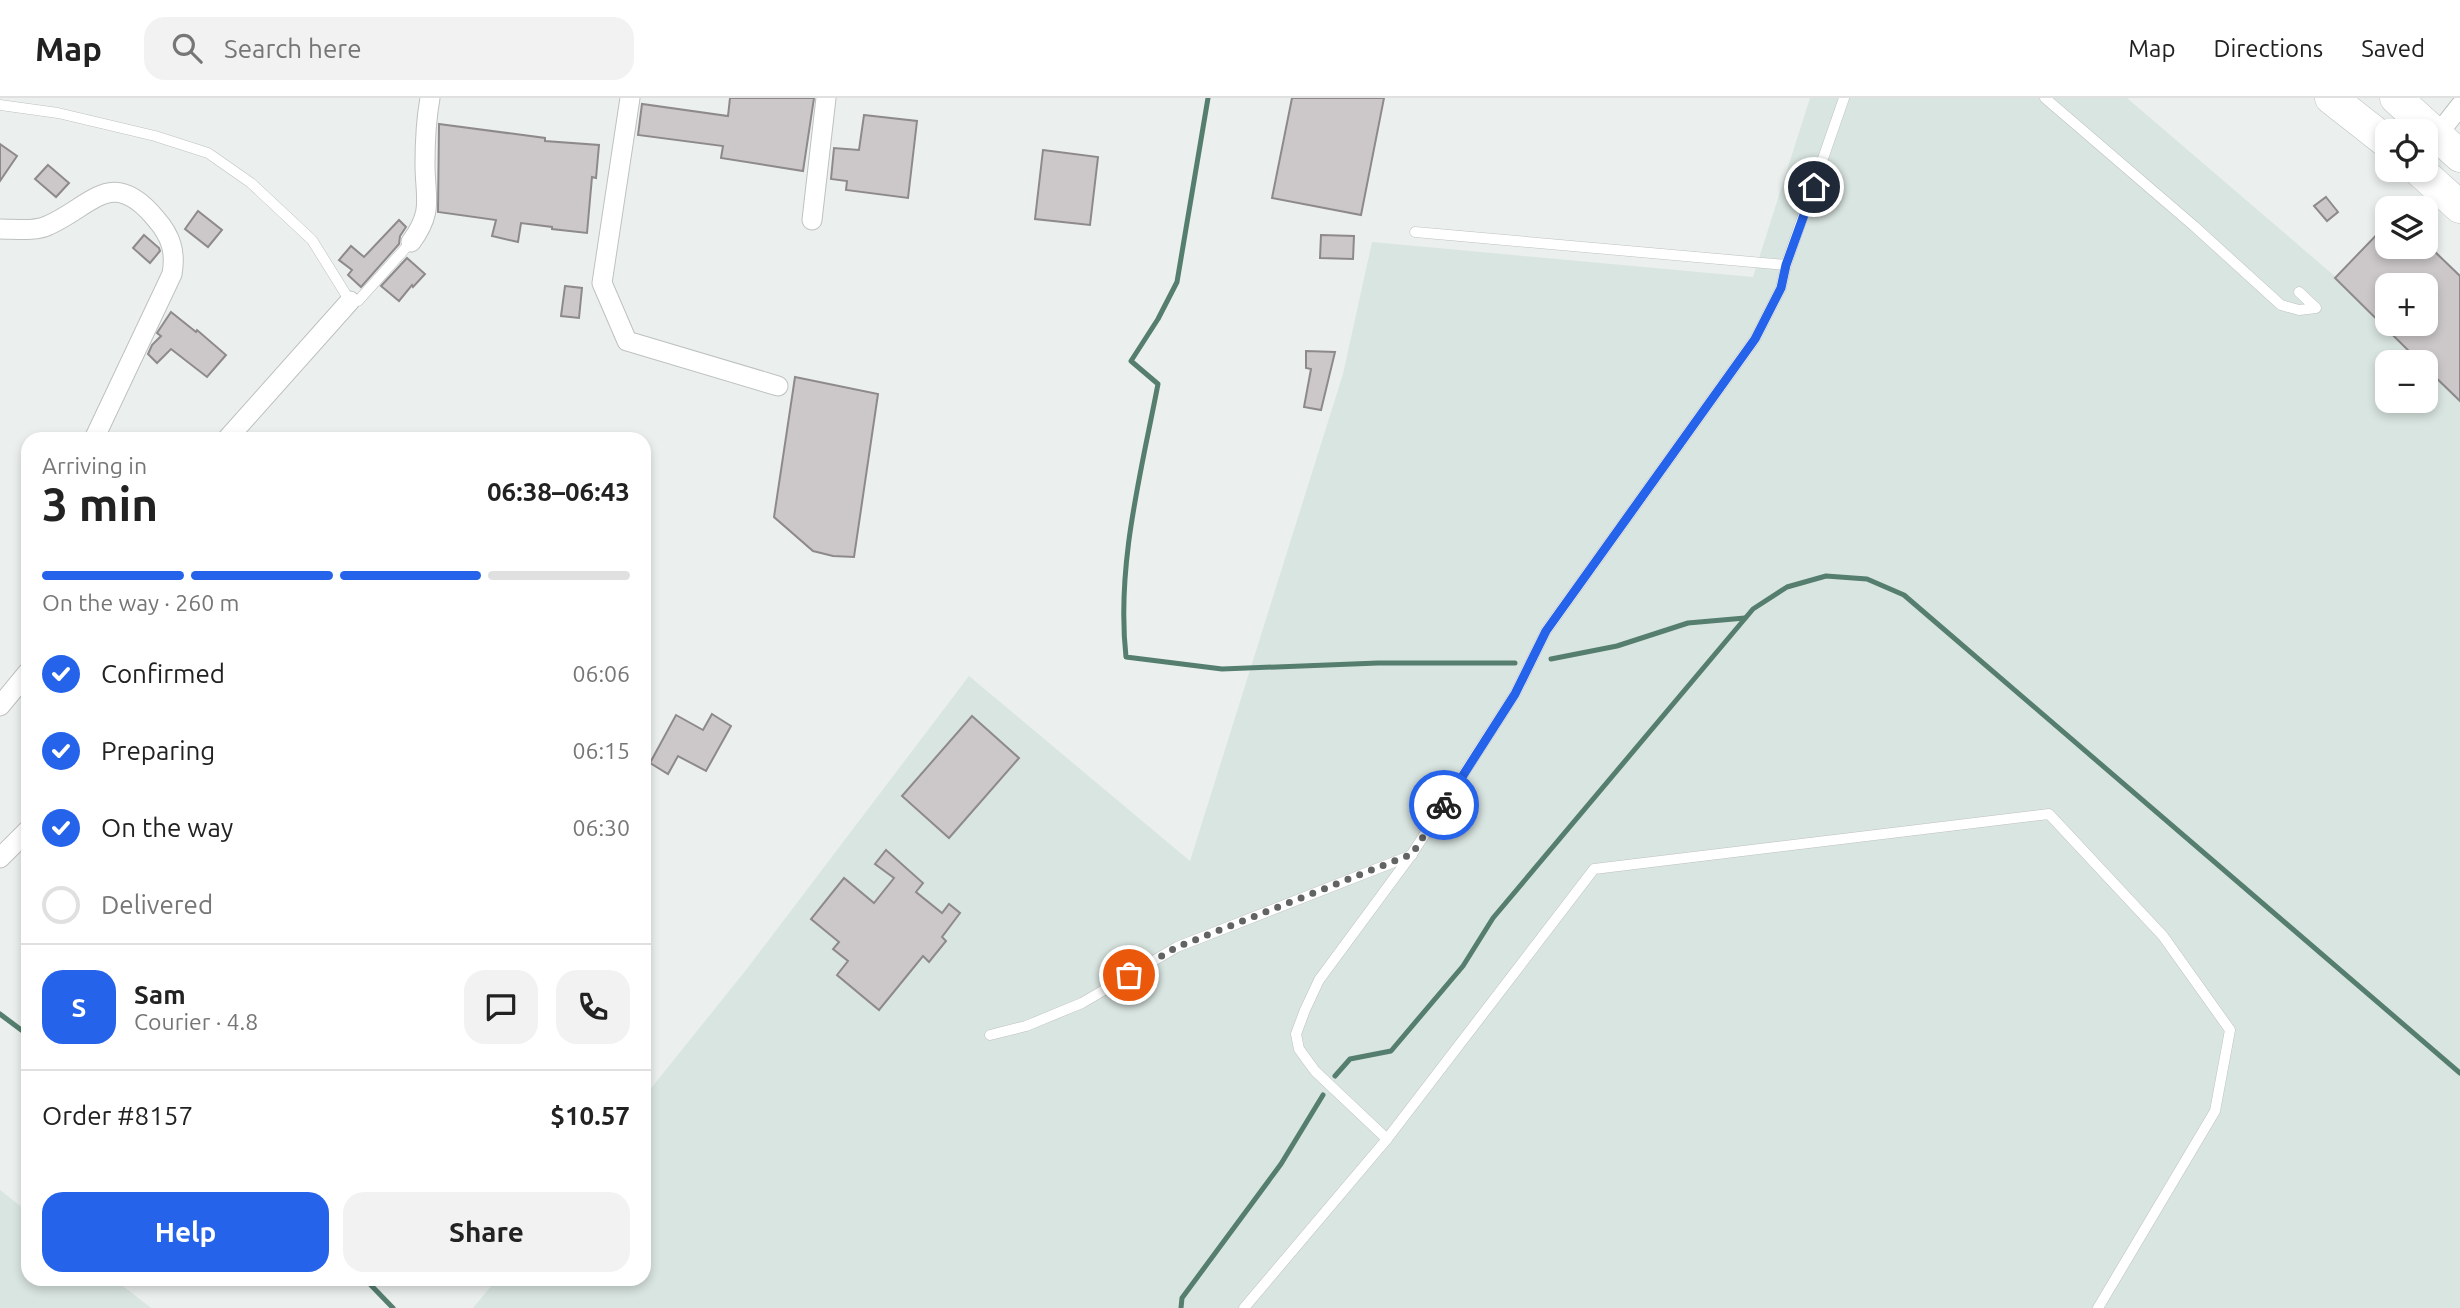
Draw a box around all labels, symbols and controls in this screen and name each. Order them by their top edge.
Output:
search box [144,17,634,80]
icon: search [168,29,206,67]
text: Map [35,30,102,67]
text: Search here [224,34,362,63]
text: Map [2128,35,2175,62]
text: Directions [2213,35,2323,62]
text: Saved [2361,35,2425,62]
map controls [2375,119,2438,413]
button: locate [2375,119,2438,182]
pin [1784,157,1844,217]
icon: home [1795,168,1833,206]
button: layers [2375,196,2438,259]
button: + [2375,273,2438,336]
button: − [2375,350,2438,413]
text: Arriving in [42,453,147,478]
text: 06:38–06:43 [487,477,630,506]
text: 3 min [42,478,158,530]
text: On the way · 260 m [42,590,239,615]
icon: check [42,655,80,693]
text: Confirmed [101,659,225,688]
text: 06:06 [572,661,630,686]
icon: check [42,732,80,770]
text: Preparing [101,736,215,765]
text: 06:15 [572,738,630,763]
courier [1409,770,1479,840]
icon: bike [1425,786,1463,824]
icon: check [42,809,80,847]
text: On the way [101,813,233,842]
text: 06:30 [572,815,630,840]
text: Delivered [101,890,213,919]
pin [1099,945,1159,1005]
icon: bag [1110,956,1148,994]
button: chat [464,970,538,1044]
button: phone [556,970,630,1044]
text: Sam [134,980,186,1009]
text: S [72,993,86,1022]
text: Courier · 4.8 [134,1009,258,1034]
text: Order #8157 [42,1101,193,1130]
text: $10.57 [550,1101,630,1130]
button: Help [42,1192,329,1272]
button: Share [343,1192,630,1272]

